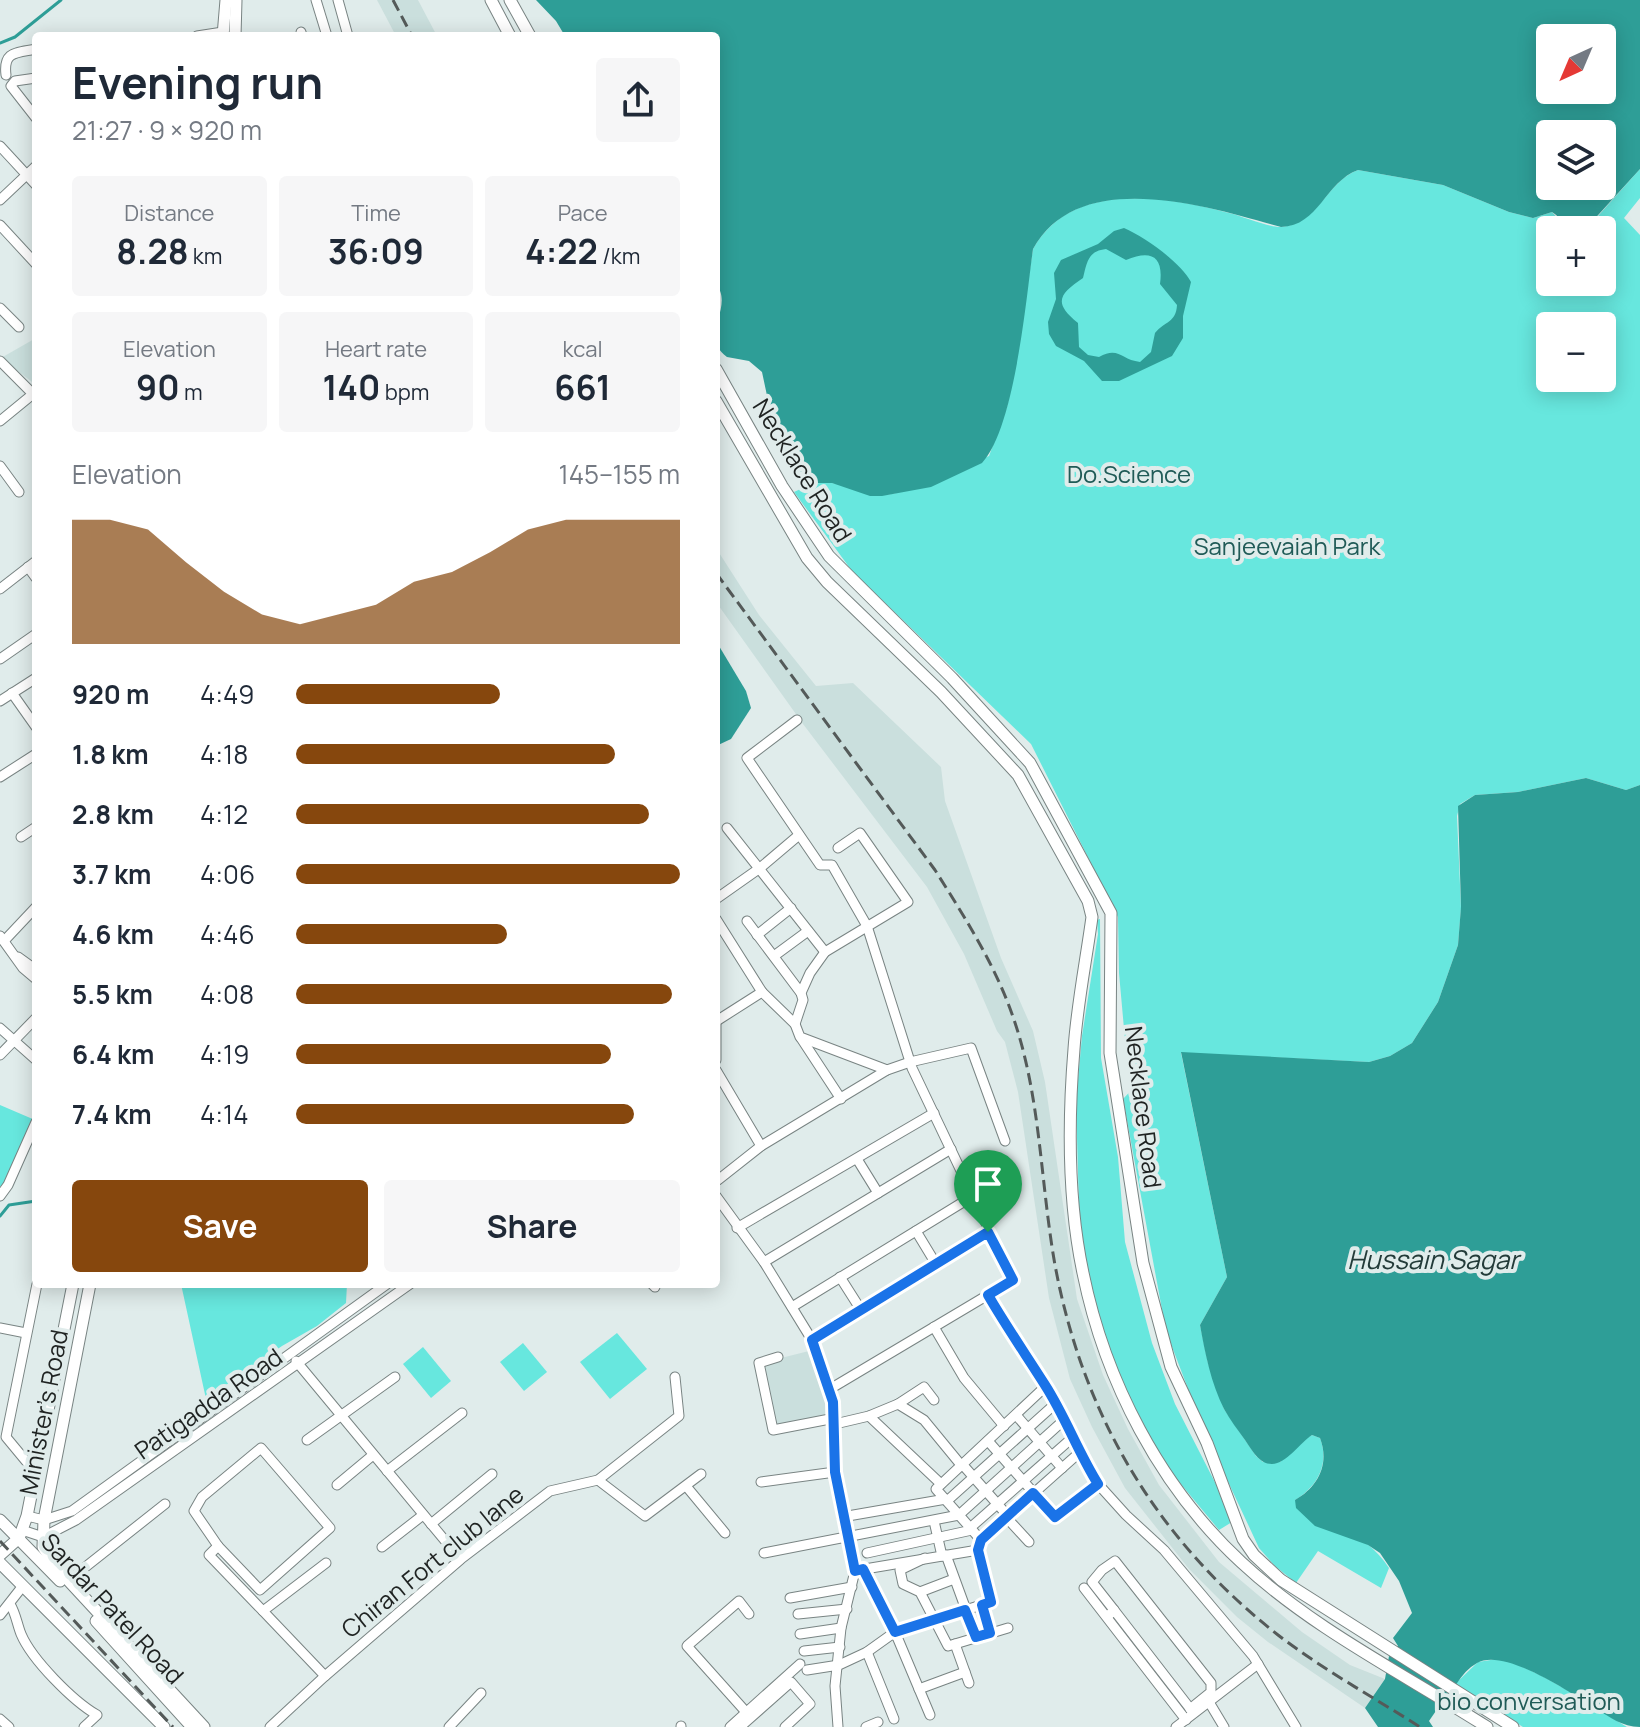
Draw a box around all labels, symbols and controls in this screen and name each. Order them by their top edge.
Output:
north arrow [1536,24,1616,104]
map controls [1536,24,1616,392]
text: Evening run [72,52,323,112]
button: share [596,58,680,142]
text: 21:27 · 9 × 920 m [72,112,262,148]
button: layers [1536,120,1616,200]
text: Distance [124,198,214,228]
text: Time [351,198,401,228]
text: Pace [558,198,608,228]
button: + [1536,216,1616,296]
text: 8.28 [116,228,188,274]
text: 36:09 [328,228,424,274]
text: 4:22 [525,228,598,274]
text: km [188,241,222,271]
text: /km [598,241,640,271]
button: − [1536,312,1616,392]
text: Elevation [123,334,216,364]
text: Heart rate [325,334,427,364]
text: kcal [563,334,603,364]
text: 90 [136,364,180,410]
text: 140 [322,364,380,410]
text: 661 [554,364,611,410]
text: m [180,377,203,407]
text: bpm [380,377,430,407]
street label: Necklace Road [746,392,860,548]
text: Elevation [72,456,182,492]
text: 145–155 m [559,456,680,492]
park label: Do.Science [1067,457,1191,490]
park label: Sanjeevaiah Park [1194,529,1381,562]
text: 920 m [72,676,149,712]
text: 4:49 [200,676,254,712]
text: 1.8 km [72,736,149,772]
text: 4:18 [200,736,248,772]
text: 2.8 km [72,796,154,832]
text: 4:12 [200,796,248,832]
text: 3.7 km [72,856,151,892]
text: 4:06 [200,856,255,892]
text: 4.6 km [72,916,154,952]
text: 4:46 [200,916,255,952]
text: 5.5 km [72,976,153,1012]
text: 4:08 [200,976,254,1012]
street label: Necklace Road [1118,1024,1170,1190]
text: 6.4 km [72,1036,154,1072]
text: 4:19 [200,1036,249,1072]
text: 7.4 km [72,1096,152,1132]
text: 4:14 [200,1096,249,1132]
pin [954,1150,1022,1232]
icon: arrive [966,1162,1010,1206]
button: Save [72,1180,368,1272]
button: Share [384,1180,680,1272]
water label: Hussain Sagar [1347,1241,1522,1277]
street label: Minister's Road [11,1327,75,1497]
street label: Patigadda Road [127,1340,289,1466]
street label: Chiran Fort club lane [334,1477,530,1645]
street label: Sardar Patel Road [34,1525,192,1691]
park label: bio conversation [1437,1684,1621,1717]

